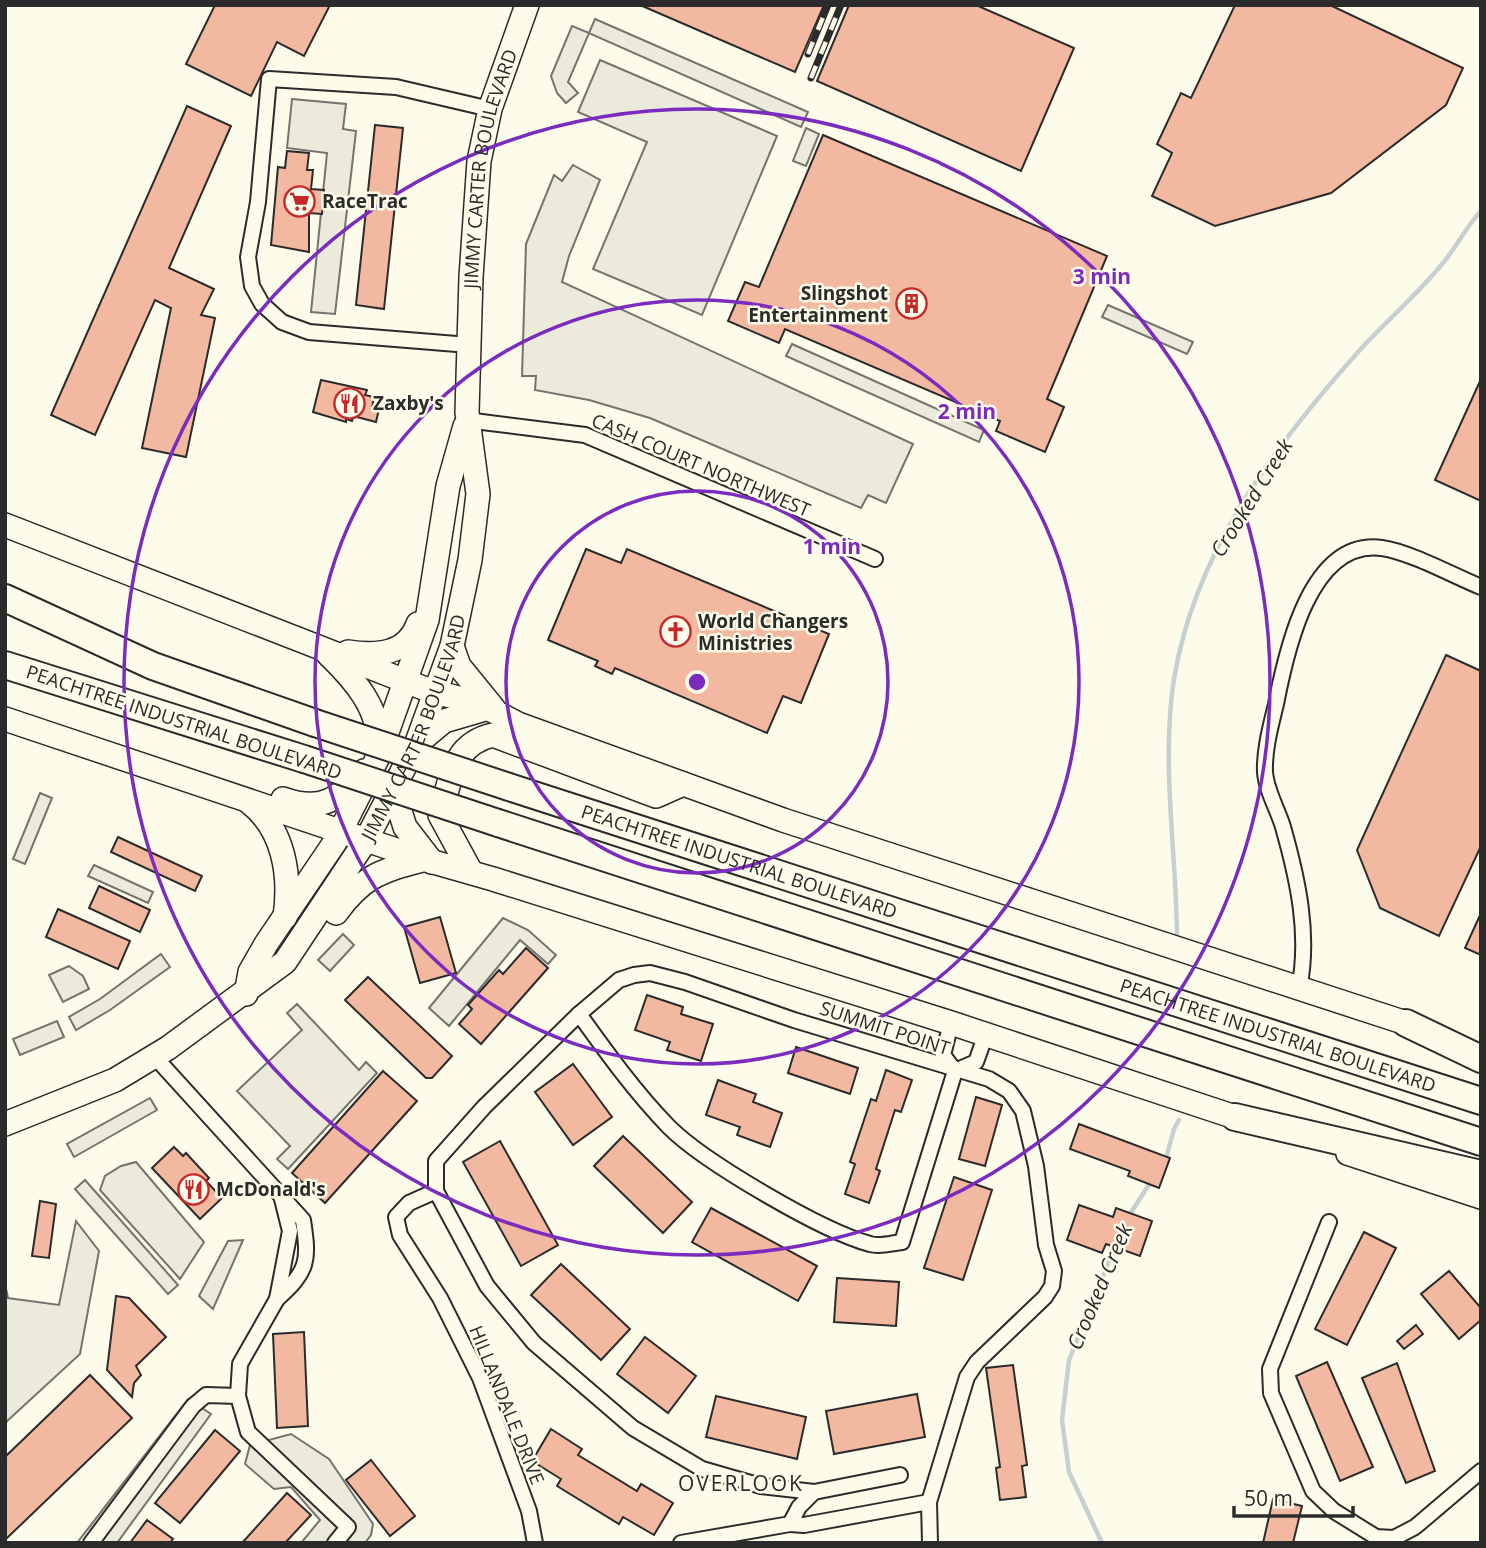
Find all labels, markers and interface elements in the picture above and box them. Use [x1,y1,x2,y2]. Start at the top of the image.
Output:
street label: JIMMY CARTER BOULEVARD [458,46,523,291]
supermarket icon: RaceTrac [282,184,316,218]
place label: RaceTrac [322,188,408,214]
text: 3 min [1073,262,1131,290]
place label: Slingshot Entertainment [748,280,888,328]
building icon: Slingshot Entertainment [894,287,928,321]
restaurant icon: Zaxby's [333,386,367,420]
place label: Zaxby's [373,390,444,416]
text: 2 min [938,397,996,425]
street label: CASH COURT NORTHWEST [588,407,815,523]
water label: Crooked Creek [1204,432,1299,562]
text: 1 min [803,532,861,560]
place label: World Changers Ministries [698,608,848,656]
street label: JIMMY CARTER BOULEVARD [354,612,471,847]
church icon: World Changers Ministries [658,615,692,649]
street label: PEACHTREE INDUSTRIAL BOULEVARD [23,659,345,785]
centre of rings [685,670,709,694]
street label: PEACHTREE INDUSTRIAL BOULEVARD [578,798,901,925]
street label: PEACHTREE INDUSTRIAL BOULEVARD [1117,972,1439,1099]
street label: SUMMIT POINT [817,995,954,1061]
restaurant icon: McDonald's [176,1172,210,1206]
place label: McDonald's [216,1176,326,1202]
water label: Crooked Creek [1060,1219,1139,1354]
street label: HILLANDALE DRIVE [463,1322,551,1488]
district label: OVERLOOK [678,1469,804,1497]
scale bar [1234,1474,1353,1518]
text: 50 m [1244,1484,1293,1512]

